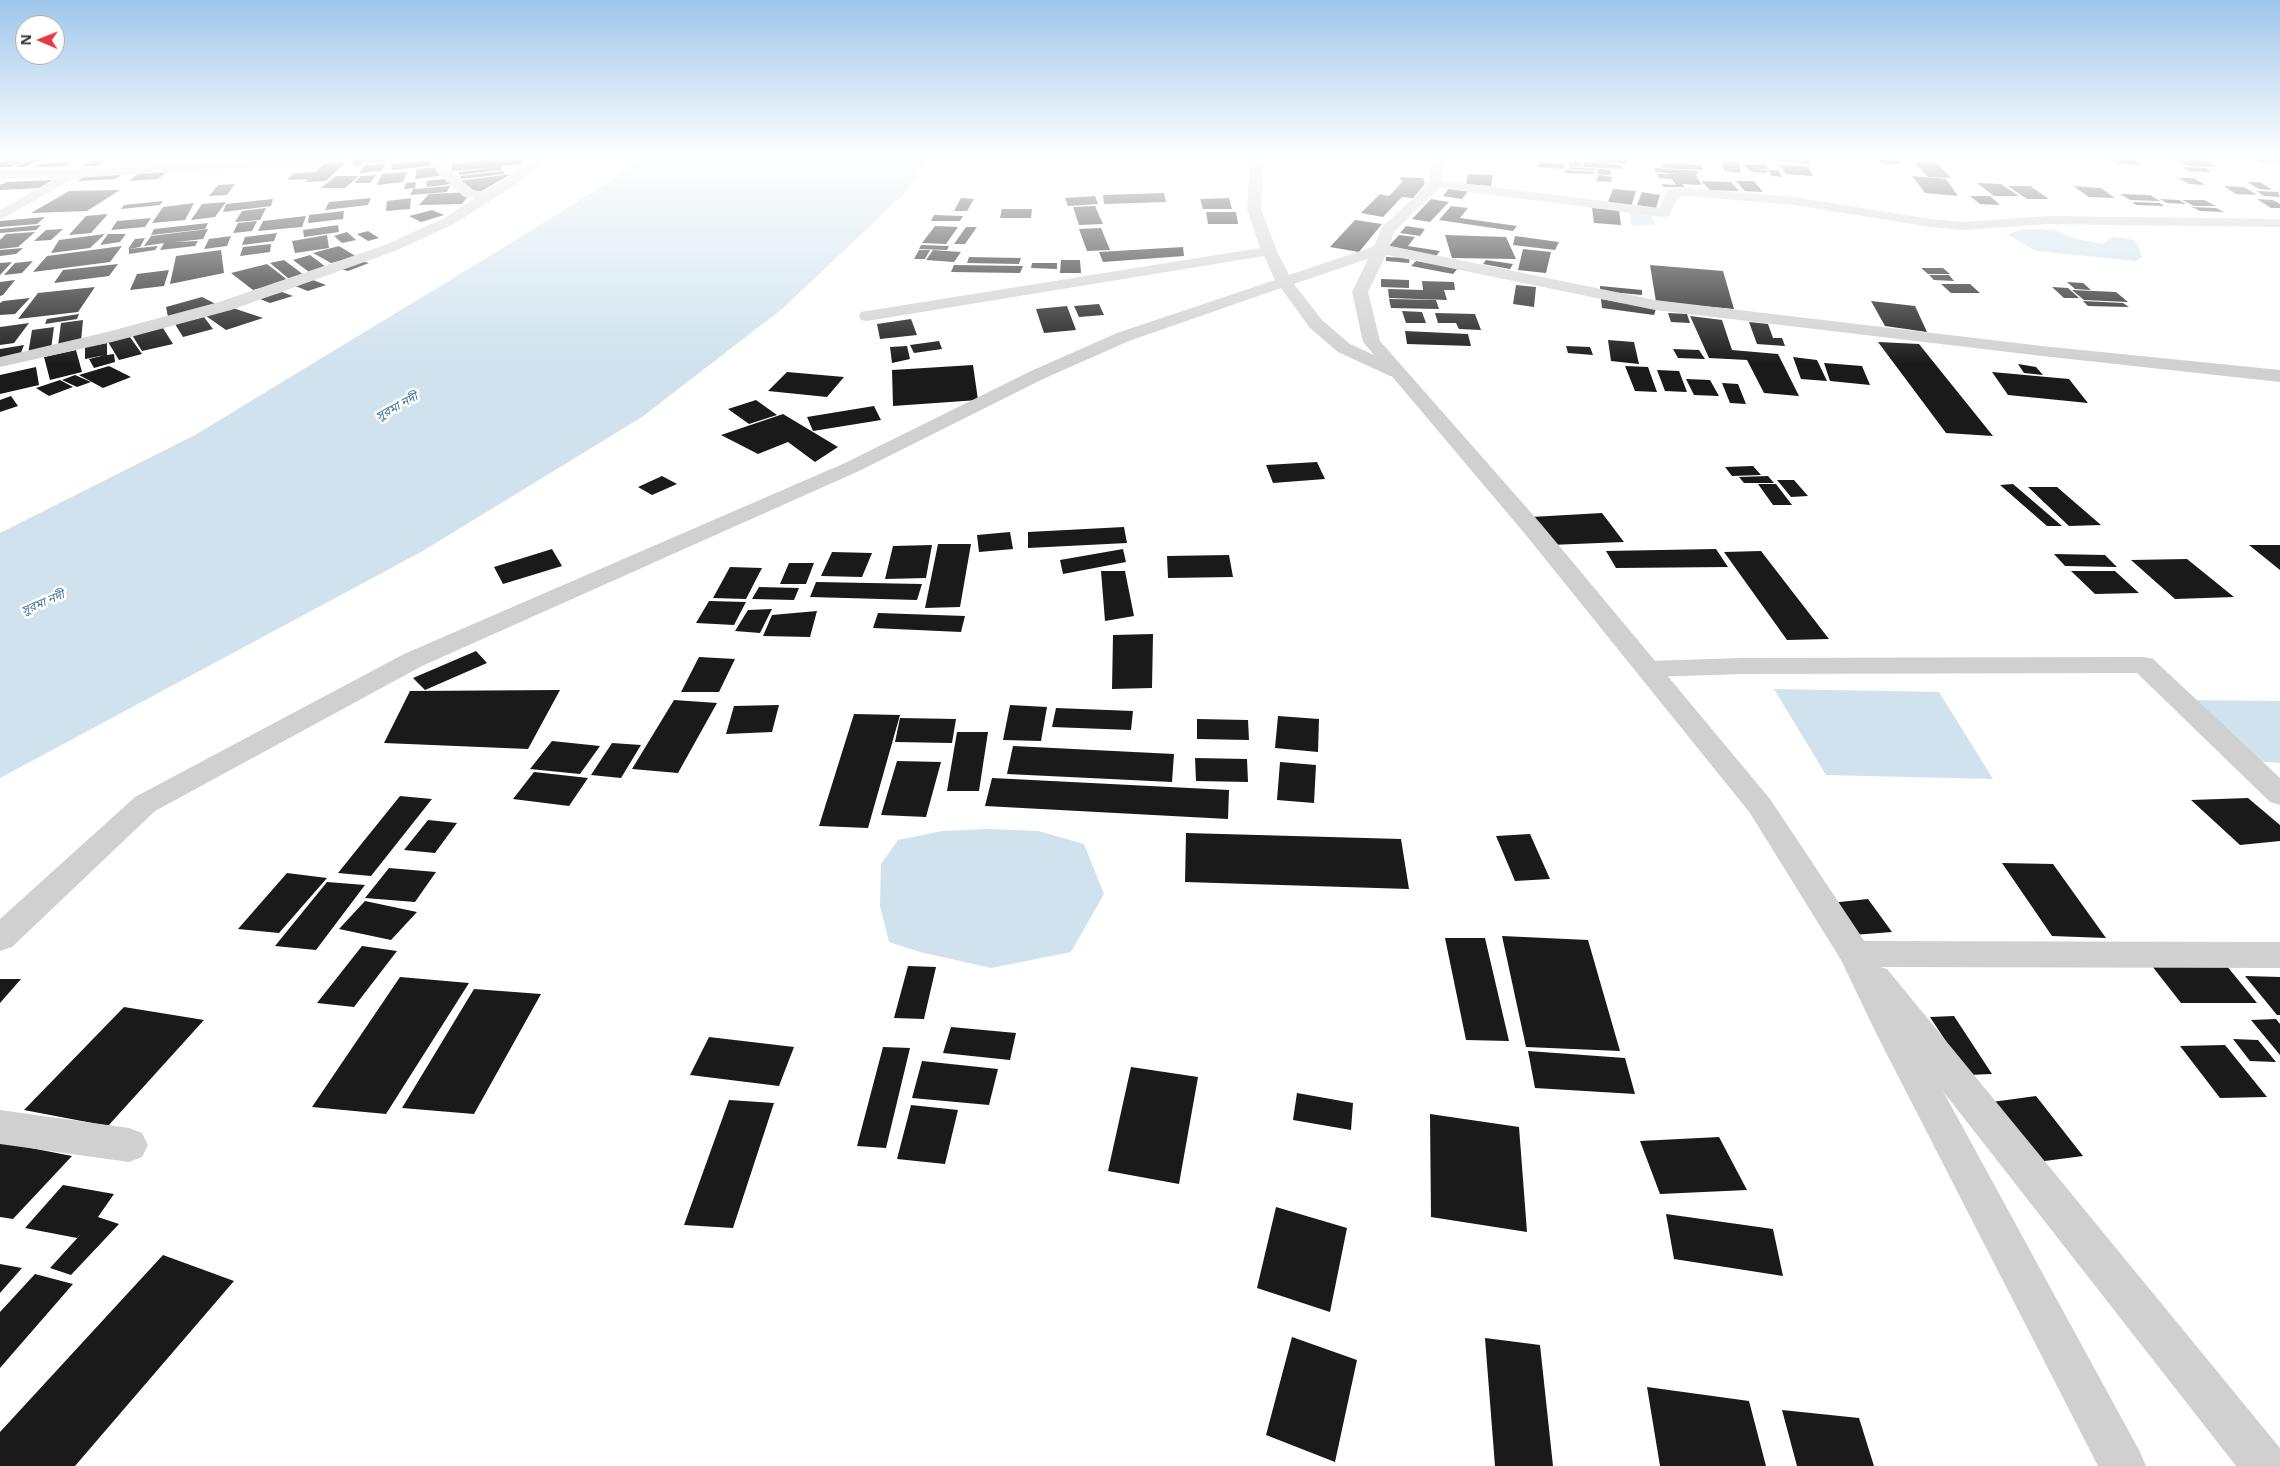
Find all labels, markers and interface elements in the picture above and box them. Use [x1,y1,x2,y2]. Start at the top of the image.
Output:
north arrow [15,15,65,65]
text: N [16,34,35,46]
water label: সুরমা নদী [374,390,420,424]
water label: সুরমা নদী [19,588,67,618]

